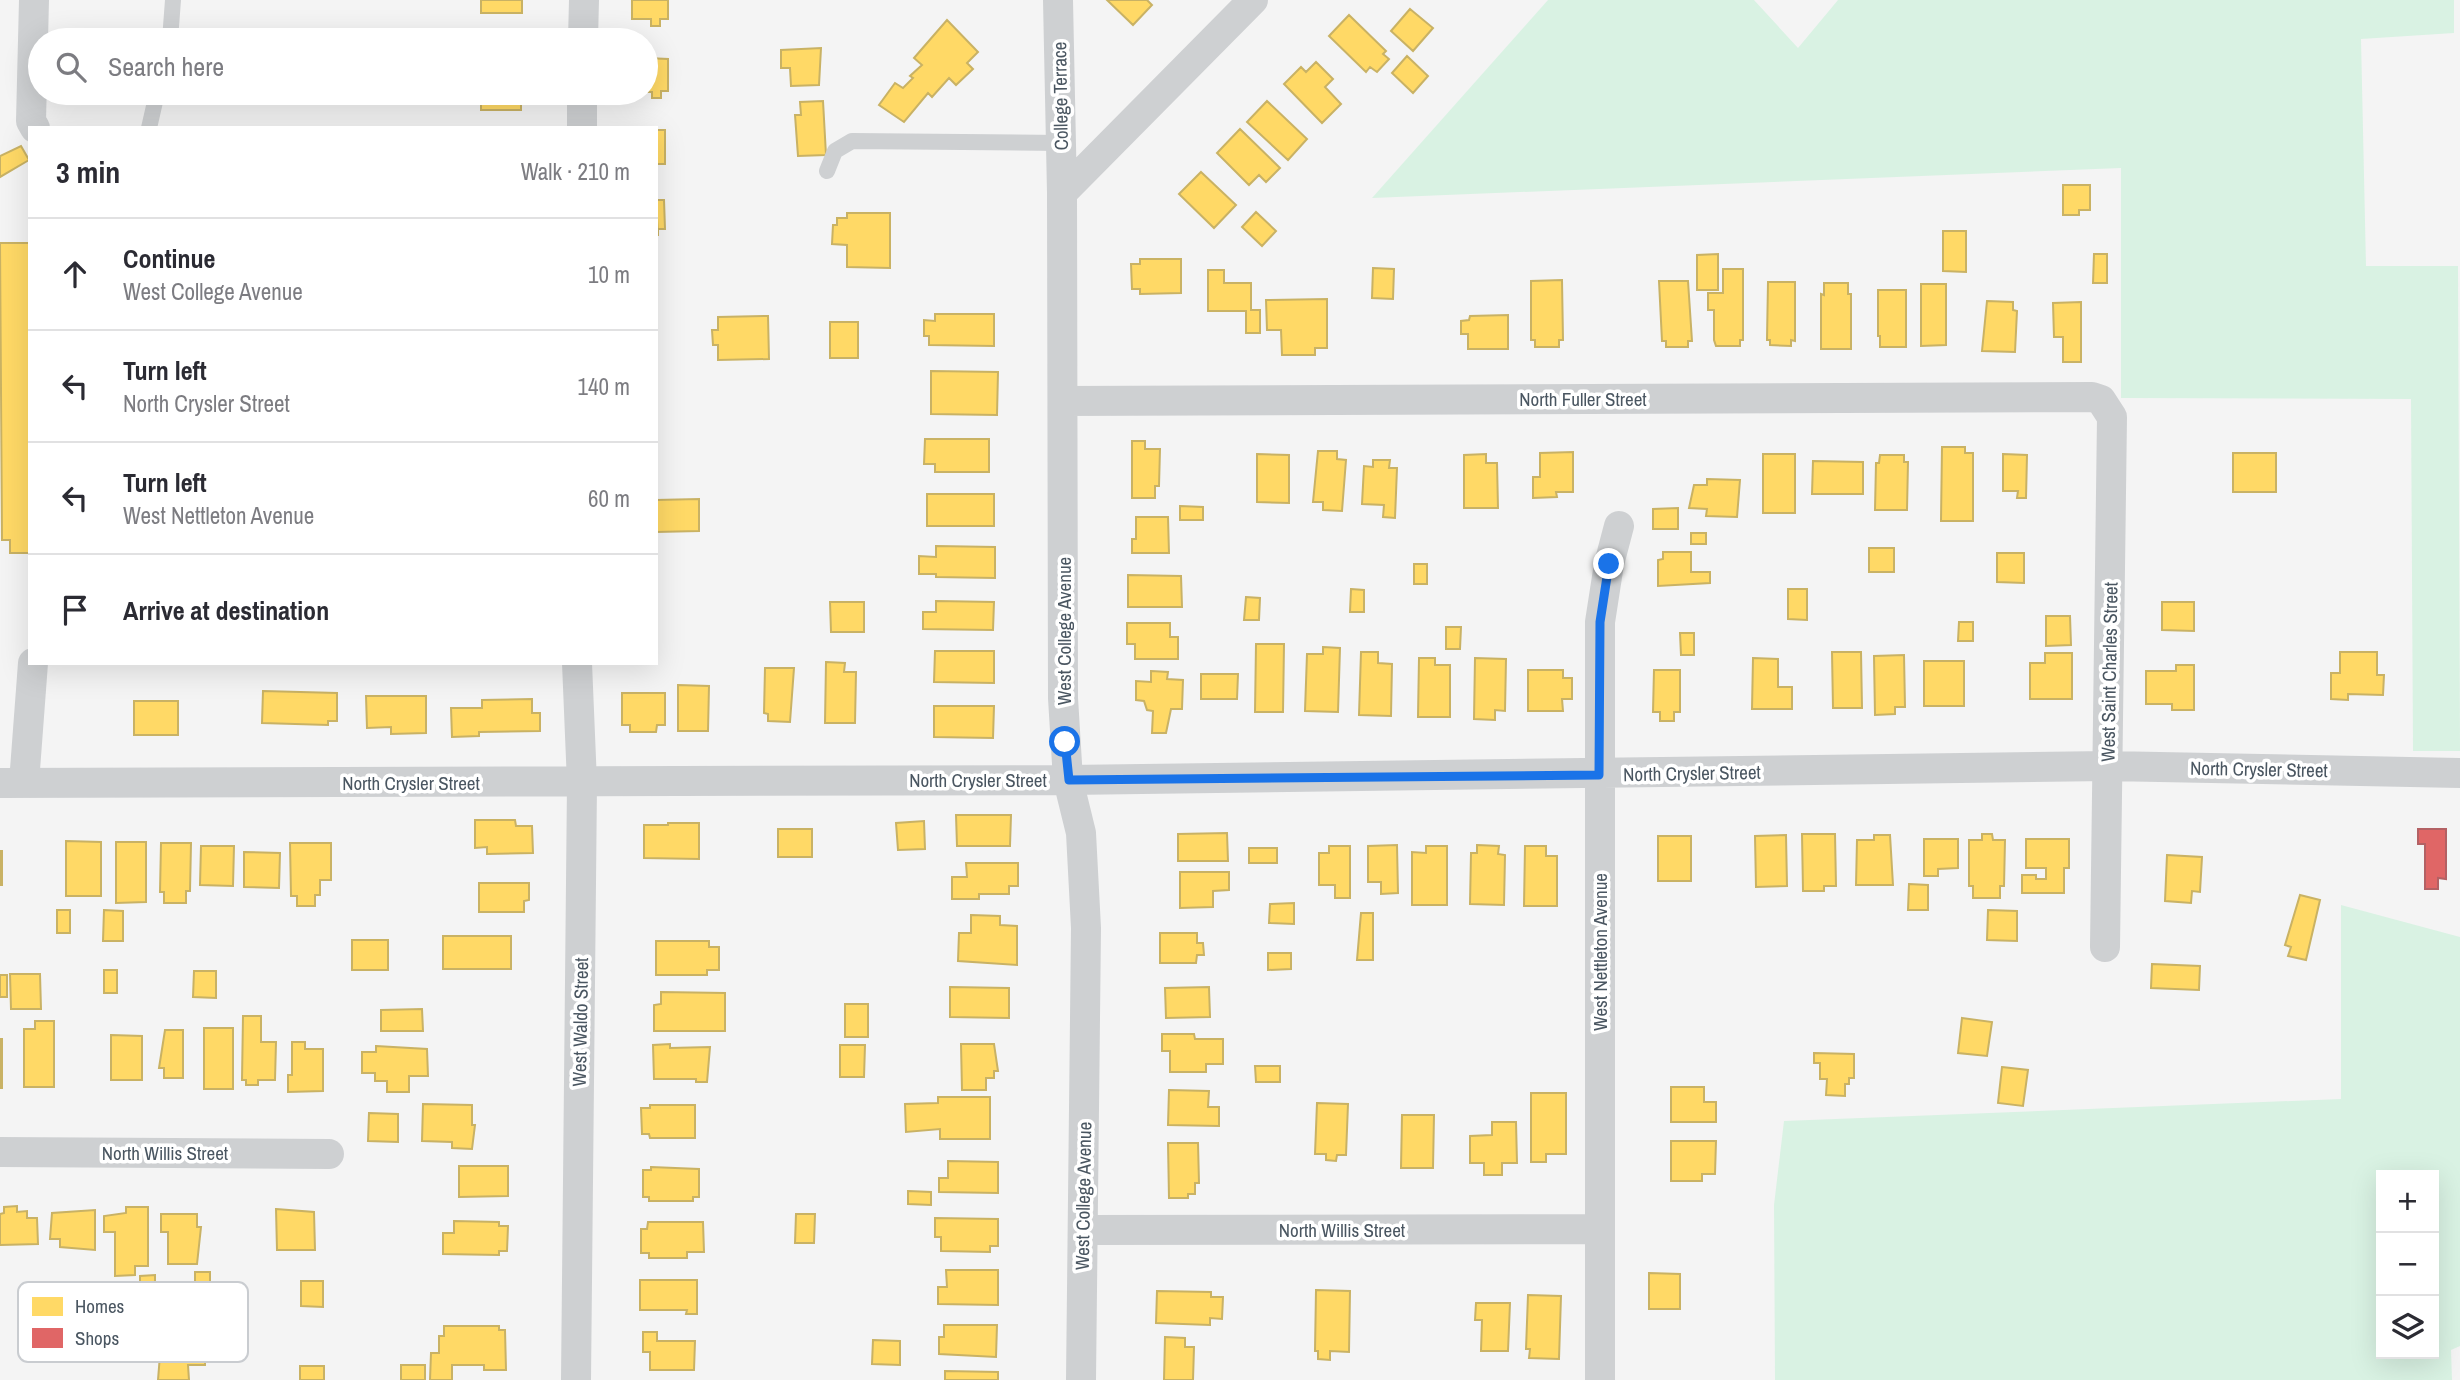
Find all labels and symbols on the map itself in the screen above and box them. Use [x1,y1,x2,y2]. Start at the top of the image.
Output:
street label: College Terrace [1046,41,1074,151]
street label: North Fuller Street [1519,386,1647,412]
route end [1593,548,1624,579]
street label: West College Avenue [1051,557,1077,705]
street label: West Saint Charles Street [2094,581,2124,762]
route start [1049,726,1080,757]
street label: North Crysler Street [2190,755,2329,783]
street label: North Crysler Street [1623,759,1762,787]
street label: North Crysler Street [909,767,1047,793]
street label: North Crysler Street [342,770,480,796]
street label: West Nettleton Avenue [1587,873,1613,1031]
street label: West Waldo Street [566,957,594,1087]
street label: West College Avenue [1069,1122,1097,1270]
street label: North Willis Street [102,1140,229,1166]
street label: North Willis Street [1279,1217,1406,1243]
legend [18,1282,248,1362]
text: Homes [75,1293,125,1319]
text: Shops [75,1325,119,1351]

